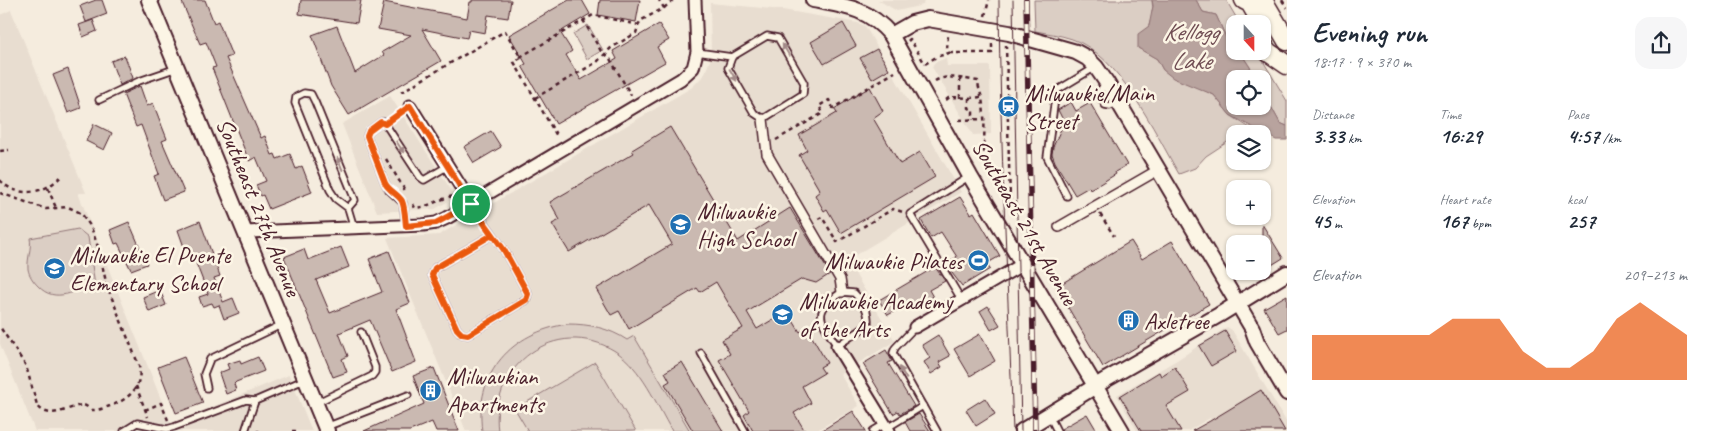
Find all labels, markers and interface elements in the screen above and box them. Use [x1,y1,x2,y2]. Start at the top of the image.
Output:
north arrow [1226,15,1271,60]
map controls [1226,15,1271,280]
text: Evening run [1312,15,1427,50]
water label: Kellogg Lake [1164,16,1222,77]
button: share [1635,17,1687,69]
one-way arrow [781,43,790,56]
text: 18:17 · 9 × 370 m [1312,52,1411,72]
one-way arrow [728,69,737,82]
button: locate [1226,70,1271,115]
place label: Milwaukie/Main Street [1025,78,1155,136]
station icon: Milwaukie/Main Street [997,95,1021,119]
text: Distance [1312,106,1354,123]
text: Time [1440,106,1461,123]
text: Pace [1567,106,1589,123]
street label: Southeast 27th Avenue [210,114,309,302]
text: 3.33 [1312,123,1345,149]
text: 16:29 [1440,123,1482,149]
text: 4:57 [1567,123,1599,149]
button: layers [1226,125,1271,170]
text: km [1345,130,1362,147]
text: /km [1599,130,1621,147]
street label: Southeast 21st Avenue [965,134,1086,312]
one-way arrow [395,140,405,154]
one-way arrow [336,157,344,171]
button: + [1226,180,1271,225]
pin [450,183,492,225]
icon: arrive [457,190,485,218]
text: Elevation [1312,191,1355,208]
text: Heart rate [1440,191,1491,208]
text: kcal [1567,191,1586,208]
place label: Milwaukie High School [697,196,797,254]
text: 45 [1312,208,1331,234]
text: 167 [1440,208,1468,234]
text: 257 [1567,208,1595,234]
school or university icon: Milwaukie High School [669,213,693,237]
text: m [1331,215,1342,232]
text: bpm [1468,215,1491,232]
button: − [1226,235,1271,280]
place label: Milwaukie El Puente Elementary School [70,240,232,298]
place label: Milwaukie Pilates [825,246,965,276]
sports icon: Milwaukie Pilates [967,249,991,273]
school or university icon: Milwaukie El Puente Elementary School [42,257,66,281]
text: Elevation [1312,265,1361,285]
text: 209–213 m [1624,265,1687,285]
place label: Milwaukie Academy of the Arts [799,286,954,344]
school or university icon: Milwaukie Academy of the Arts [771,303,795,327]
place label: Axletree [1144,306,1211,336]
building icon: Axletree [1116,309,1140,333]
place label: Milwaukian Apartments [447,361,546,419]
one-way arrow [898,366,907,379]
building icon: Milwaukian Apartments [419,378,443,402]

